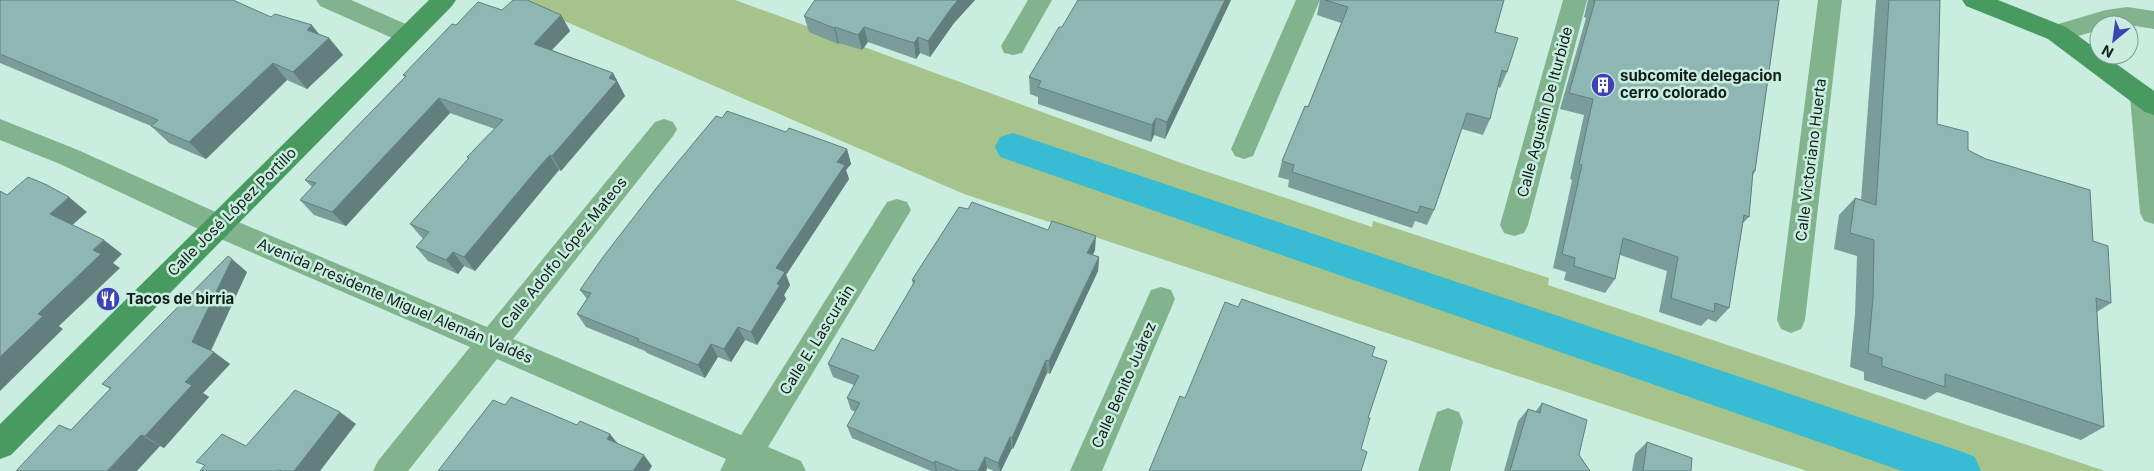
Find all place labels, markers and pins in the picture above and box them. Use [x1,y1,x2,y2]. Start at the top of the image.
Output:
place label: subcomite delegacion cerro colorado [1620,66,1782,102]
building icon: subcomite delegacion cerro colorado [1590,72,1616,98]
restaurant icon: Tacos de birria [95,286,121,312]
place label: Tacos de birria [126,289,234,308]

